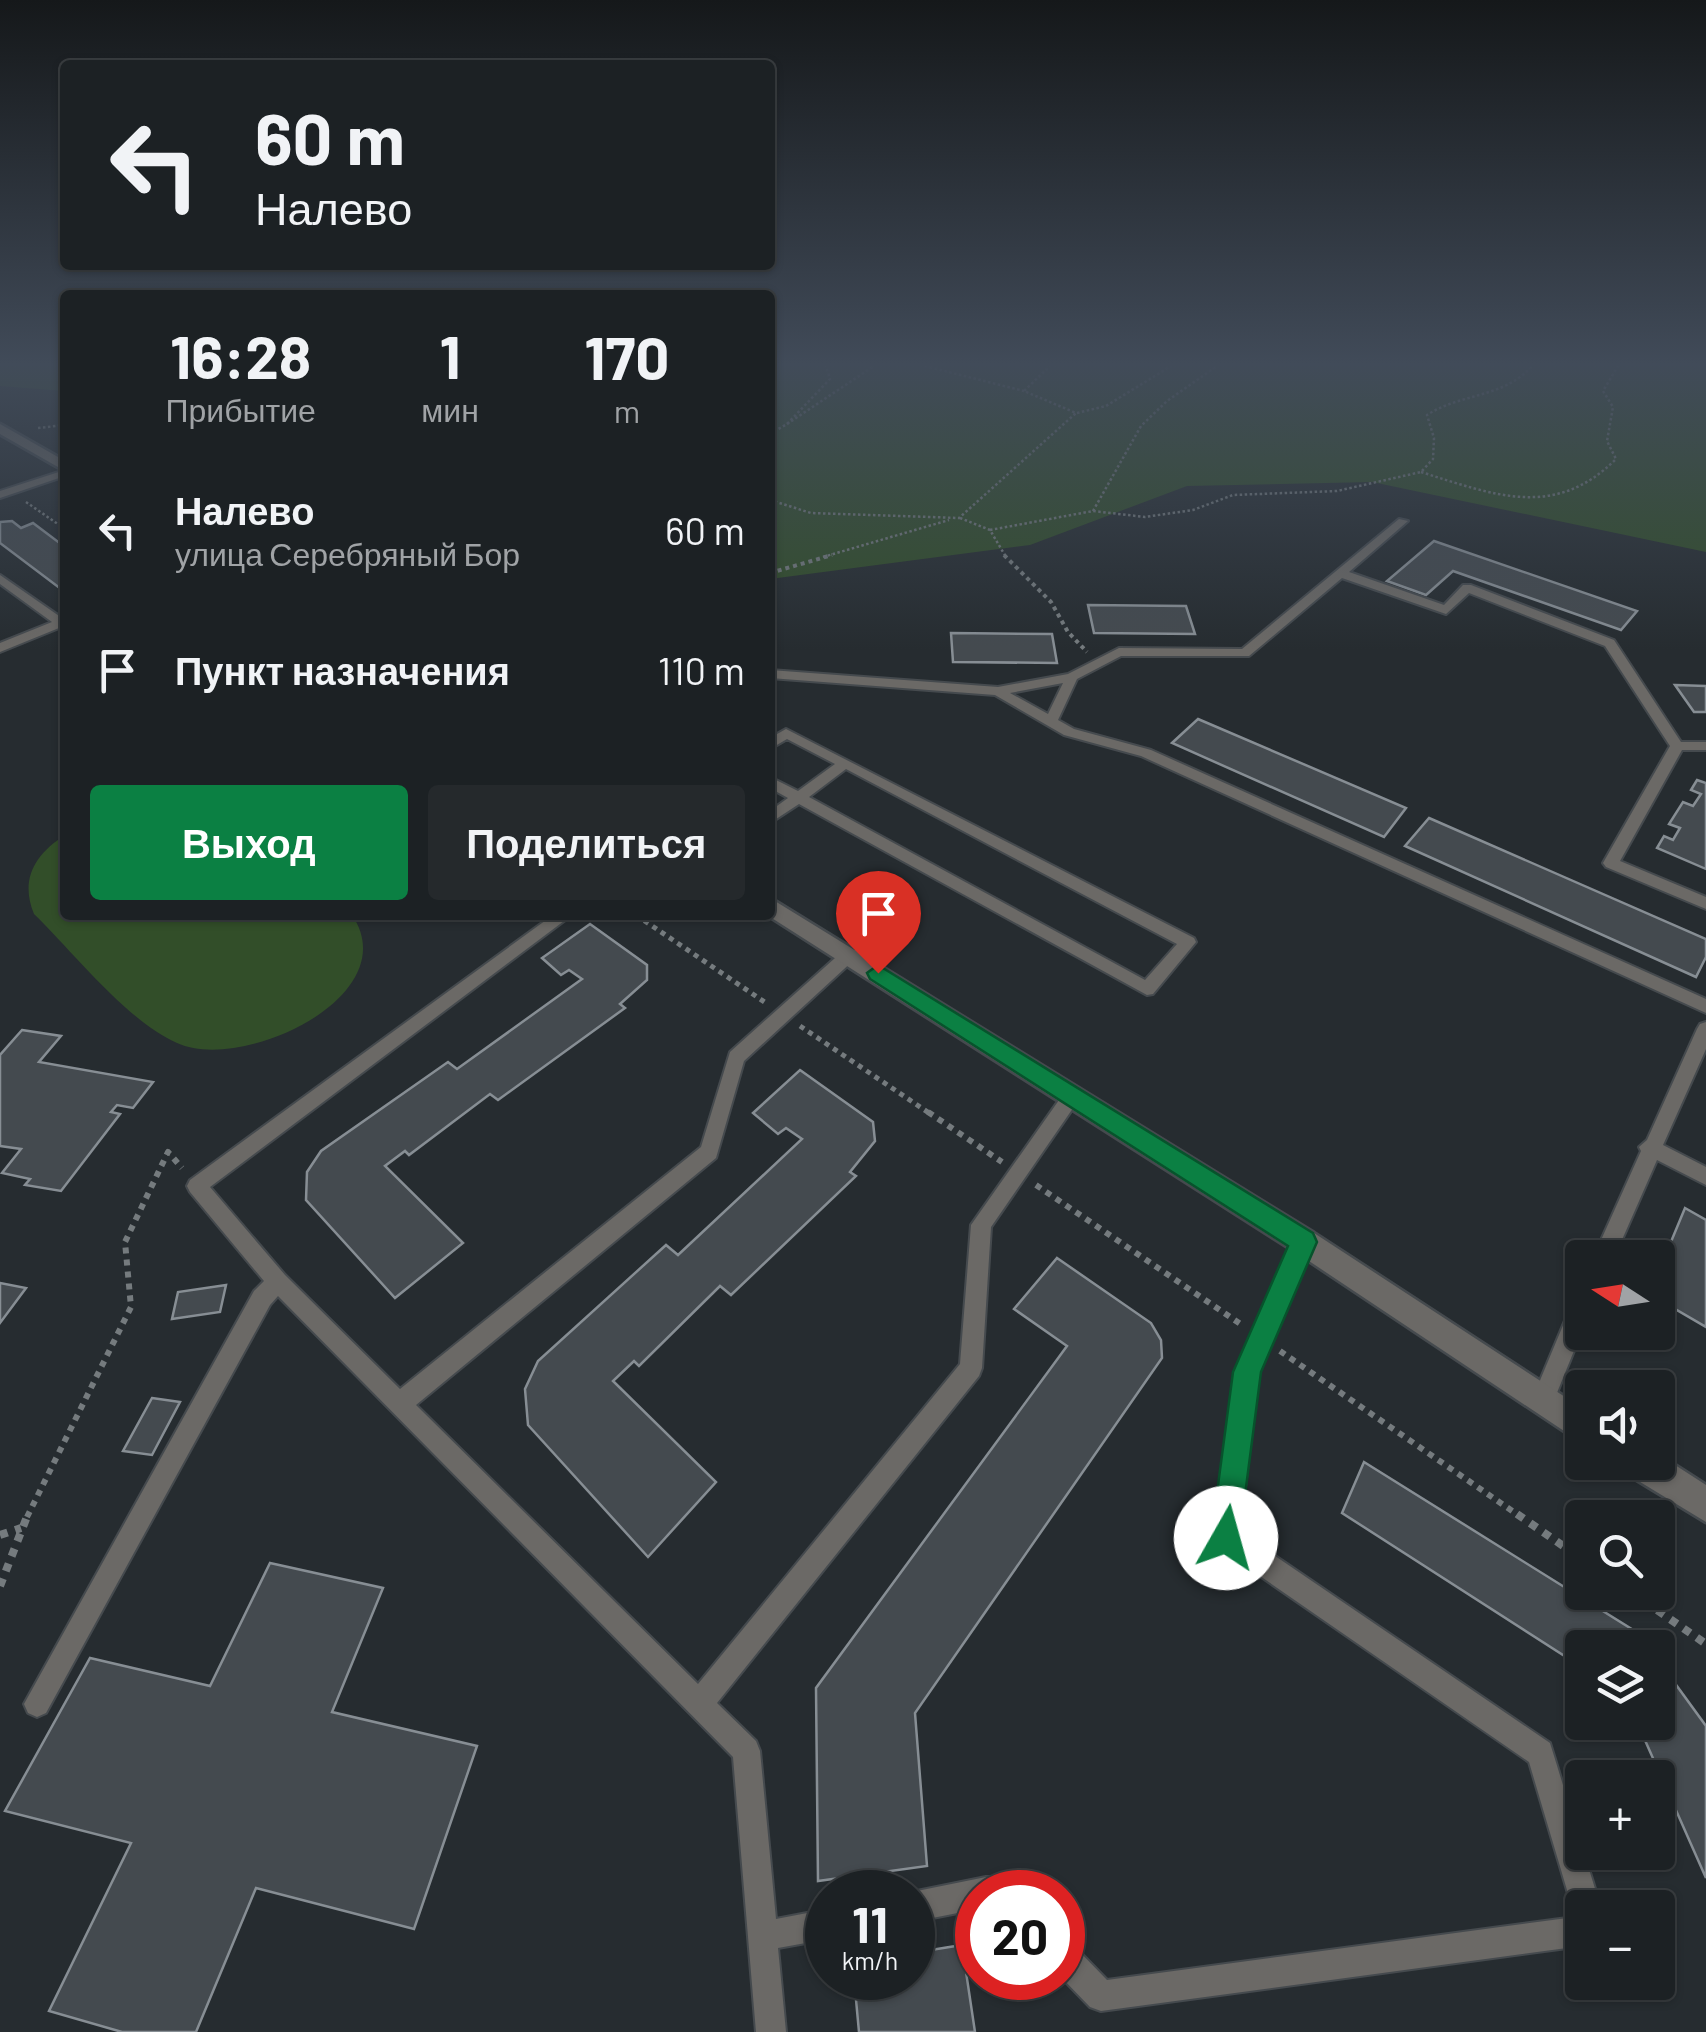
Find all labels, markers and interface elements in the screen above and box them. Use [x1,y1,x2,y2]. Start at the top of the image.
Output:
text: 60 m [255,95,405,179]
icon: left [90,100,220,230]
text: Налево [255,180,412,234]
text: 16:28 [170,319,311,391]
text: 1 [439,319,461,391]
text: 170 [584,320,669,392]
text: Прибытие [165,390,316,428]
text: мин [421,390,479,428]
text: m [614,391,640,429]
text: Налево [175,487,314,533]
icon: left [90,503,145,558]
text: 60 m [665,507,745,553]
text: улица Серебряный Бор [175,534,520,572]
icon: arrive [90,643,145,698]
text: Пункт назначения [175,647,510,693]
text: 110 m [658,647,745,693]
button: Выход [90,785,408,900]
button: Поделиться [428,785,745,900]
pin [836,871,921,974]
icon: arrive [851,886,906,941]
north arrow [1565,1240,1675,1350]
map controls [1565,1240,1675,2000]
button: sound [1565,1370,1675,1480]
position arrow [1174,1486,1278,1590]
button: search [1565,1500,1675,1610]
button: layers [1565,1630,1675,1740]
button: + [1565,1760,1675,1870]
speed limit sign: 20 [955,1870,1085,2000]
button: − [1565,1890,1675,2000]
text: 11 [852,1893,888,1953]
text: km/h [842,1945,898,1975]

